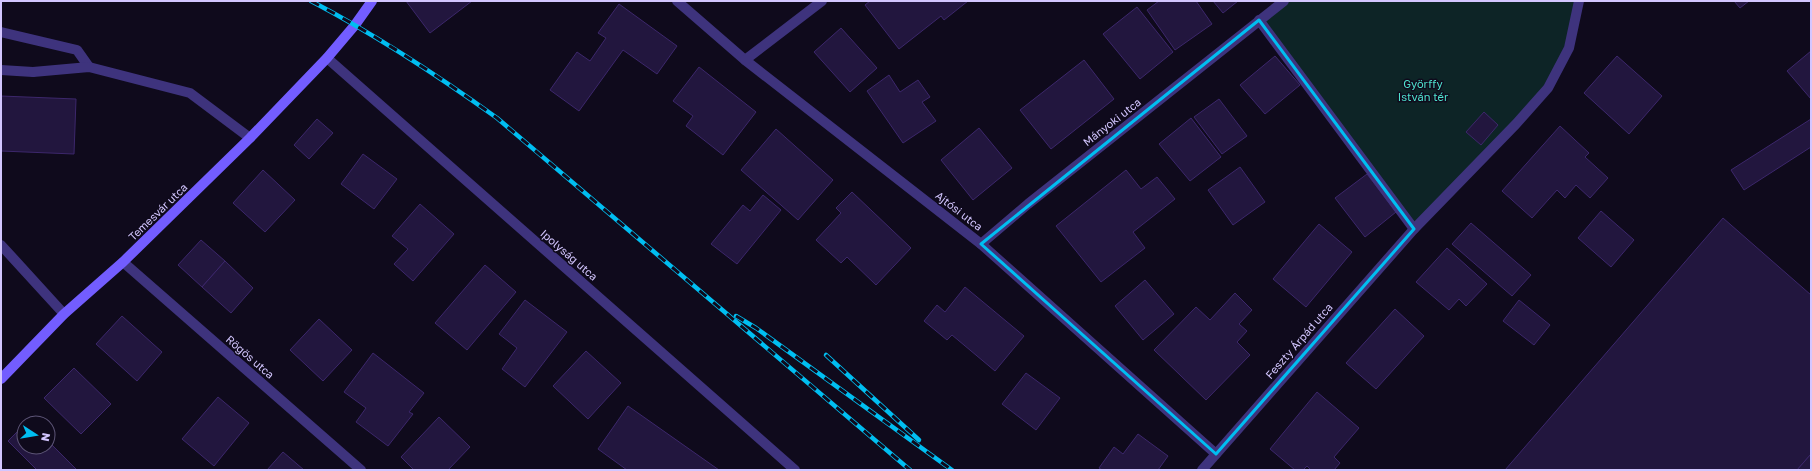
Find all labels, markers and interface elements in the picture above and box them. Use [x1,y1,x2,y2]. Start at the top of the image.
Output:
park label: Györffy István tér [1398,77,1449,103]
street label: Mányoki utca [1080,95,1143,148]
street label: Temesvár utca [126,180,190,243]
street label: Ajtósi utca [933,188,985,233]
street label: Ipolyság utca [538,226,600,283]
street label: Feszty Árpád utca [1262,300,1335,381]
street label: Rögös utca [224,332,277,381]
north arrow [16,415,56,455]
text: N [39,432,53,443]

